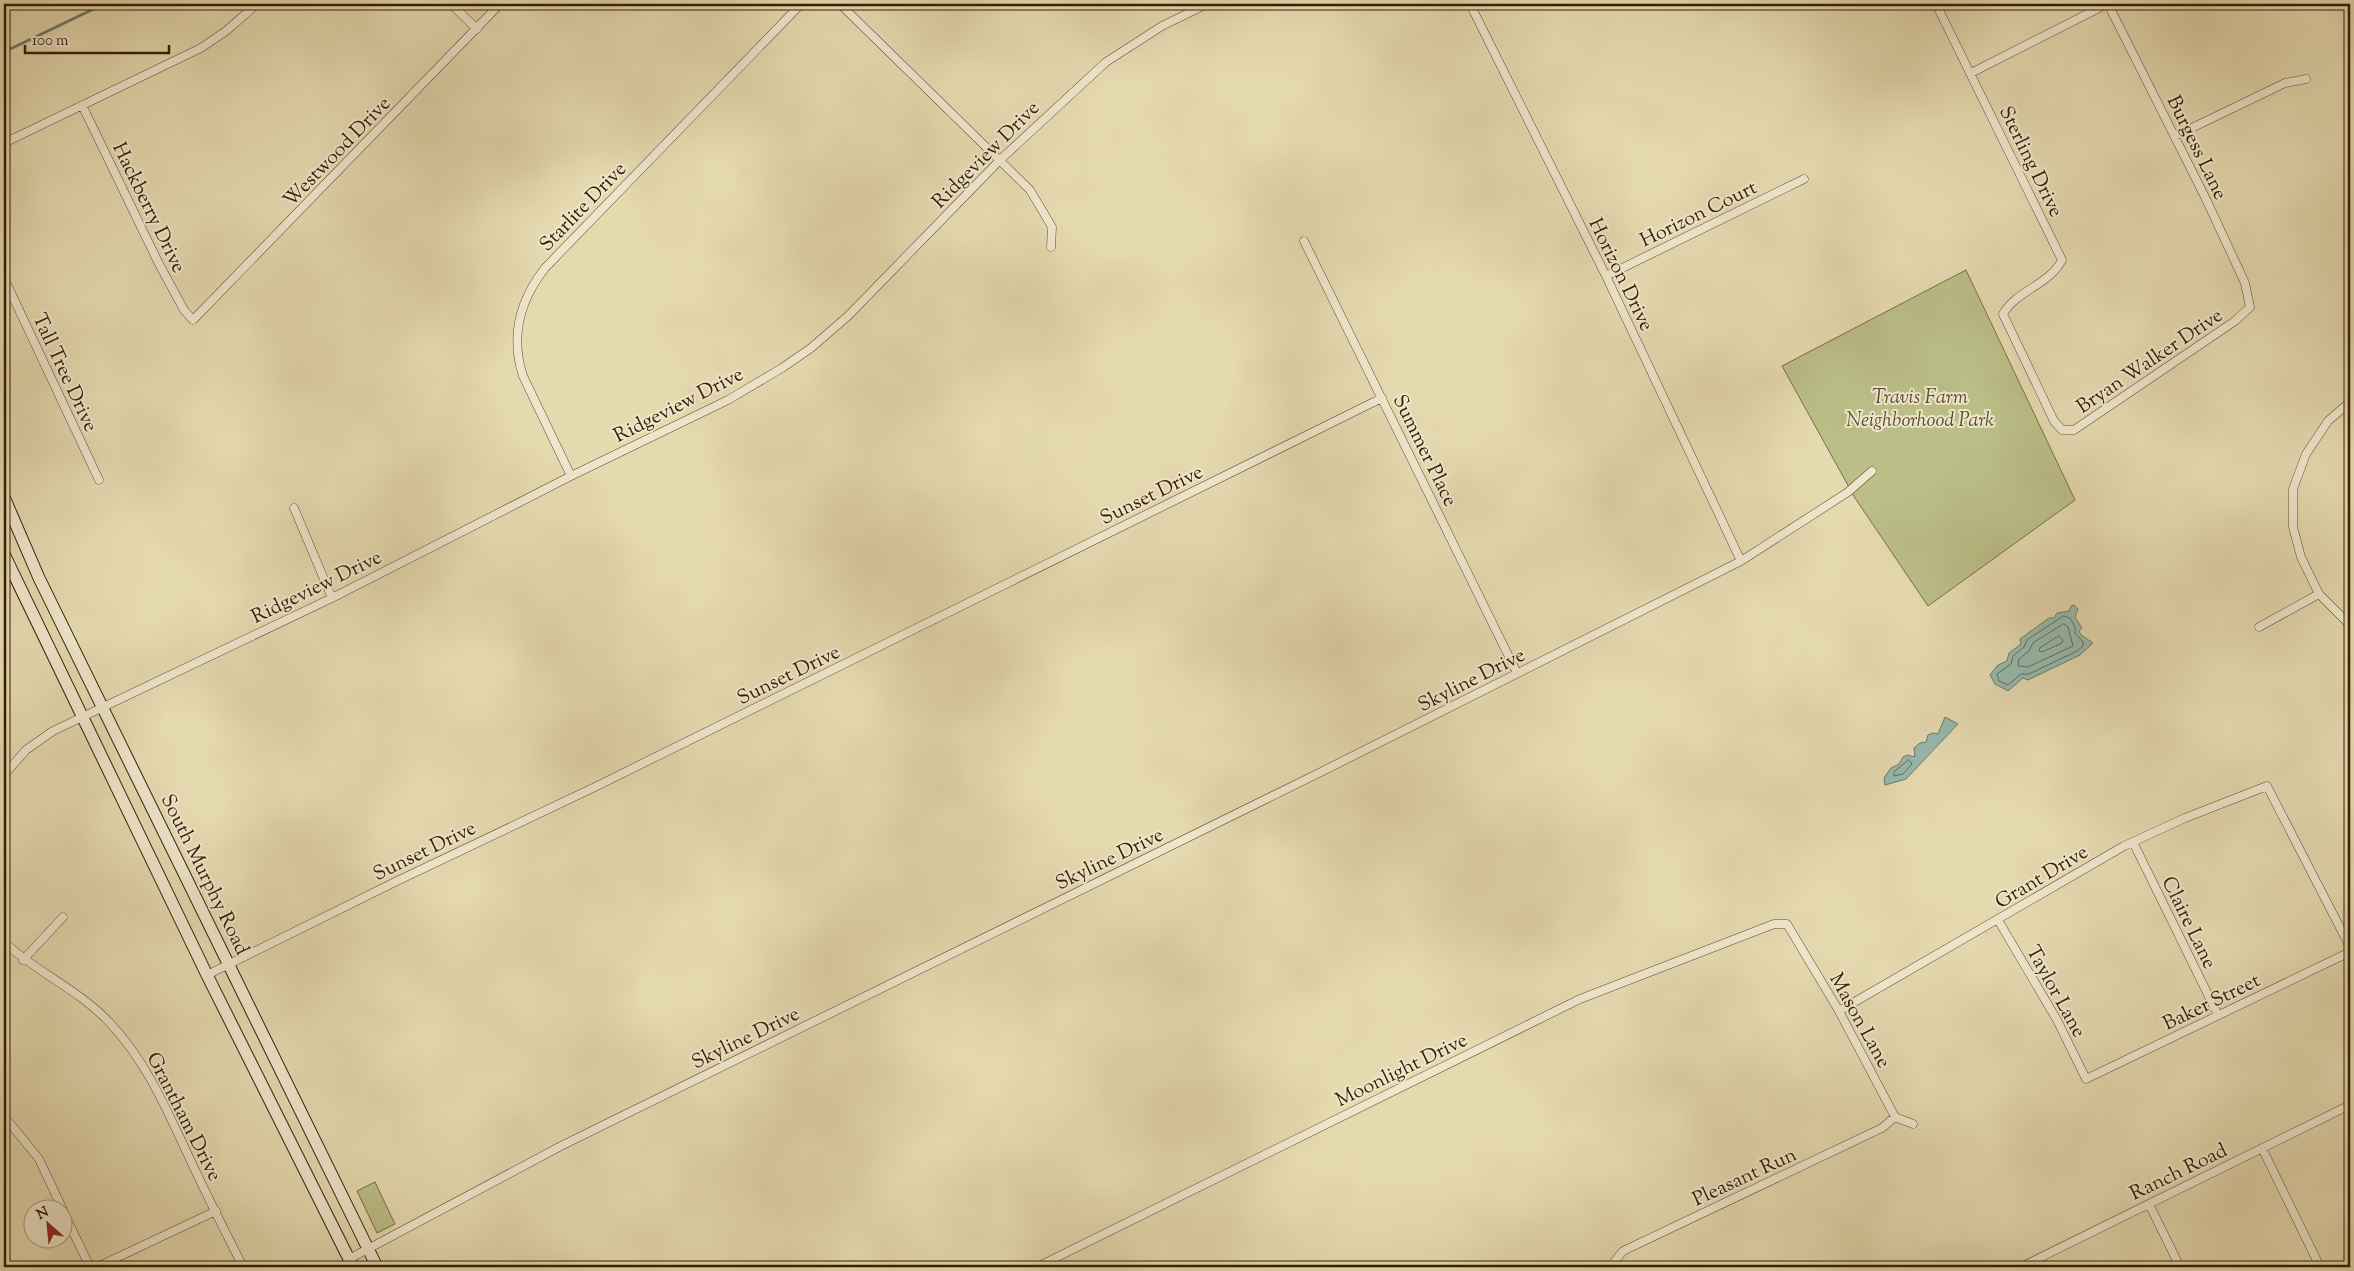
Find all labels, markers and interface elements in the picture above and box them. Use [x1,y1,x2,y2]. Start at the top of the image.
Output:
scale bar [25,22,169,54]
text: 100 m [32,31,69,52]
street label: Westwood Drive [277,91,398,215]
street label: Burgess Lane [2158,91,2234,205]
street label: Ridgeview Drive [926,95,1047,216]
street label: Sterling Drive [1990,102,2069,223]
street label: Hackberry Drive [104,138,192,278]
street label: Starlite Drive [533,156,634,259]
street label: Horizon Court [1636,174,1763,256]
street label: Horizon Drive [1580,214,1660,337]
street label: Bryan Walker Drive [2071,302,2229,422]
street label: Tall Tree Drive [24,309,104,437]
street label: Ridgeview Drive [609,361,749,451]
park label: Travis Farm Neighborhood Park [1846,384,1994,436]
street label: Summer Place [1384,390,1463,512]
street label: Sunset Drive [1096,459,1209,534]
street label: Ridgeview Drive [247,544,387,632]
street label: Sunset Drive [733,639,846,714]
street label: Skyline Drive [1413,642,1531,721]
street label: South Murphy Road [152,790,255,961]
street label: Sunset Drive [369,815,482,890]
street label: Skyline Drive [1051,822,1169,899]
street label: Grant Drive [1990,839,2094,917]
street label: Claire Lane [2153,872,2223,974]
street label: Taylor Lane [2018,941,2092,1044]
street label: Baker Street [2159,967,2266,1039]
street label: Mason Lane [1821,968,1897,1074]
street label: Skyline Drive [687,1001,805,1078]
street label: Moonlight Drive [1331,1027,1473,1116]
street label: Grantham Drive [138,1048,228,1187]
street label: Ranch Road [2126,1137,2233,1209]
street label: Pleasant Run [1688,1141,1802,1215]
north arrow [22,1198,72,1248]
text: N [33,1203,53,1226]

